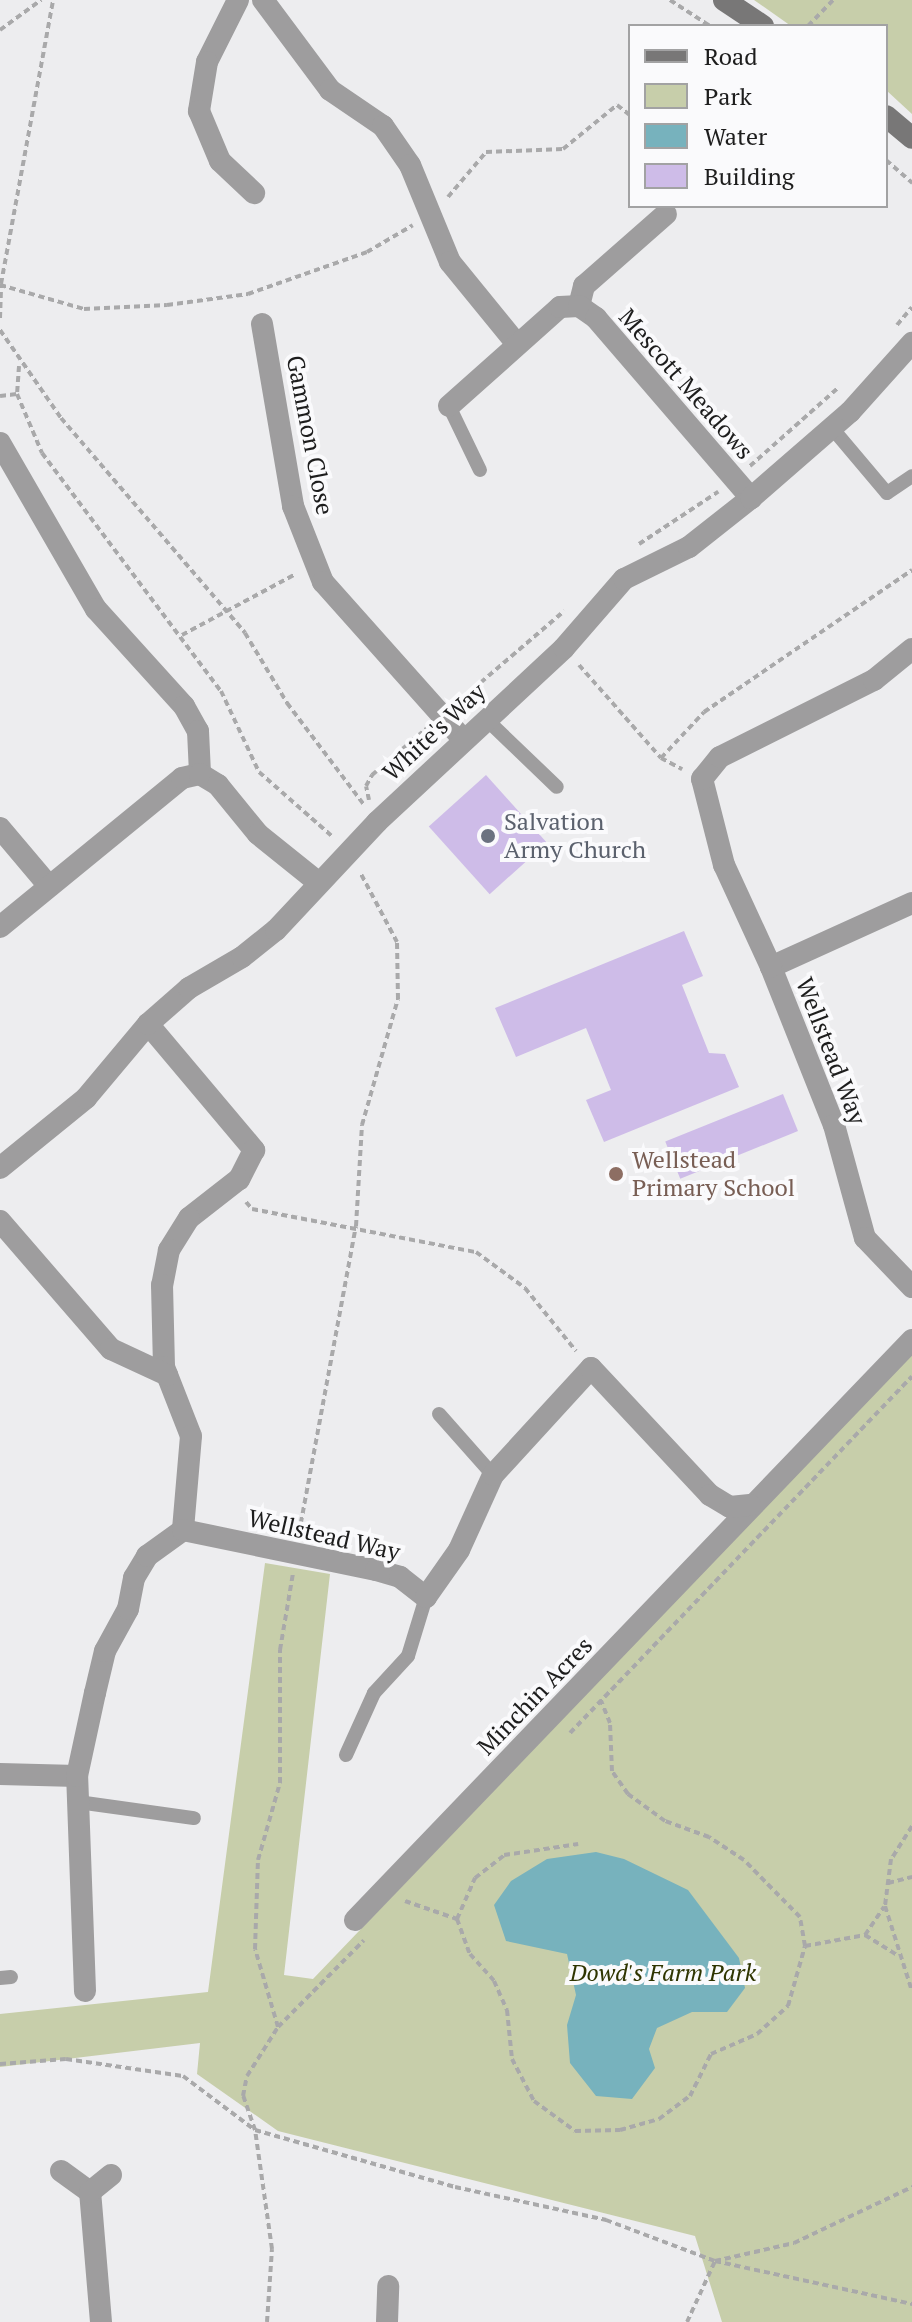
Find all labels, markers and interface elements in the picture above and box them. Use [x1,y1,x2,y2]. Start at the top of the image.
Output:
legend [628,24,888,208]
text: Road [704,40,758,72]
text: Park [704,80,752,112]
text: Water [704,120,767,152]
text: Building [704,160,794,192]
street label: Mescott Meadows [613,303,759,465]
street label: Gammon Close [280,353,340,517]
street label: White's Way [377,677,491,787]
place label: Salvation Army Church [504,808,646,864]
marker: Salvation Army Church [479,827,497,845]
street label: Wellstead Way [790,973,872,1129]
place label: Wellstead Primary School [632,1146,795,1202]
marker: Wellstead Primary School [607,1165,625,1183]
street label: Wellstead Way [245,1504,403,1566]
street label: Minchin Acres [471,1631,599,1761]
park label: Dowd's Farm Park [570,1959,756,1987]

